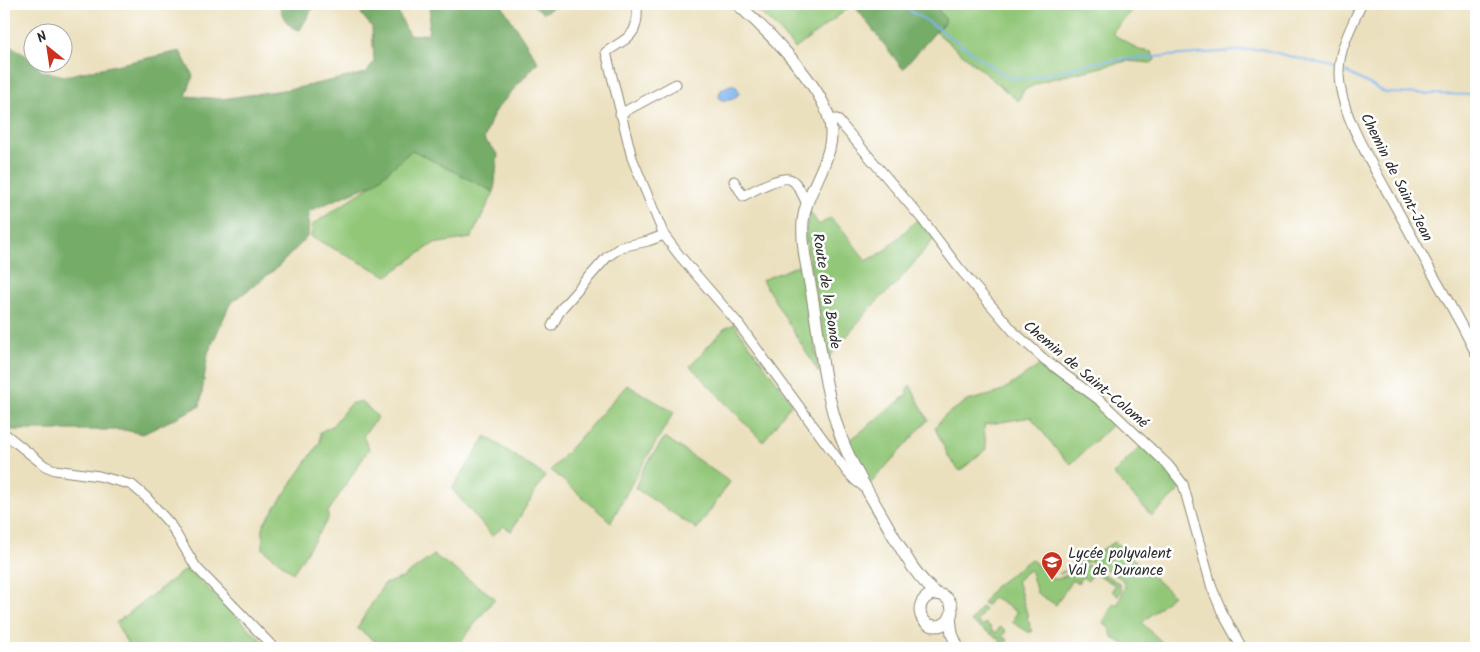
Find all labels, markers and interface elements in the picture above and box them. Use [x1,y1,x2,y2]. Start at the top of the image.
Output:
north arrow [22,22,72,72]
text: N [33,26,51,49]
street label: Chemin de Saint-Jean [1353,109,1439,246]
street label: Route de la Bonde [805,232,847,351]
street label: Chemin de Saint-Colomé [1017,315,1155,436]
place label: Lycée polyvalent Val de Durance [1068,542,1172,583]
school or university icon: Lycée polyvalent Val de Durance [1040,550,1064,581]

